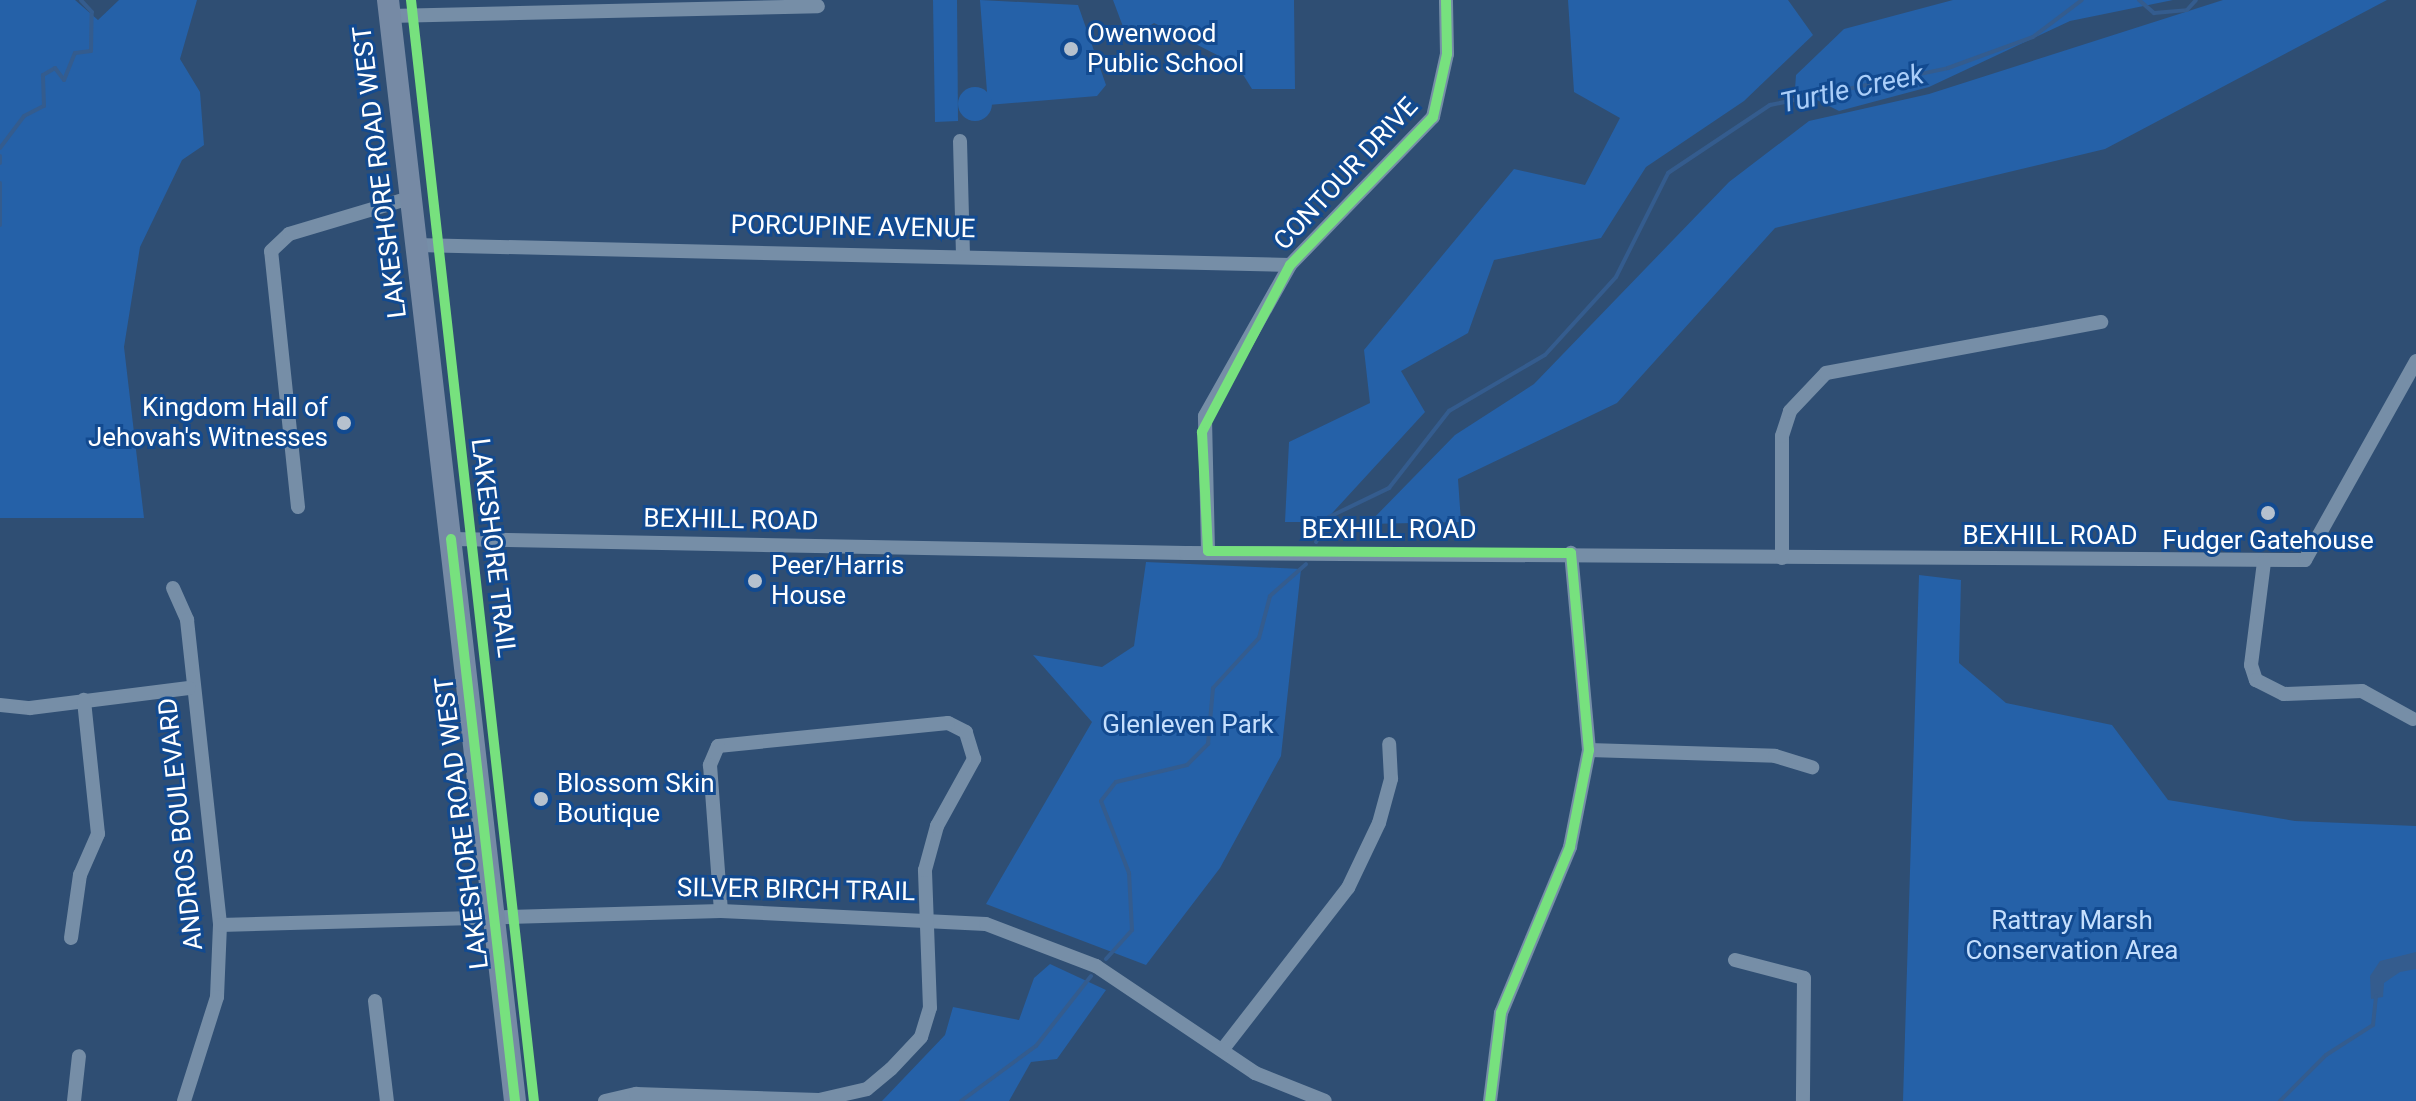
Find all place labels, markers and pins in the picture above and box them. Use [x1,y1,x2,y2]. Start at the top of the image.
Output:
place label: Owenwood Public School [1087,18,1244,80]
marker: Owenwood Public School [1062,40,1080,58]
place label: Kingdom Hall of Jehovah's Witnesses [88,392,328,454]
marker: Kingdom Hall of Jehovah's Witnesses [335,414,353,432]
marker: Fudger Gatehouse [2259,504,2277,522]
place label: Fudger Gatehouse [2162,525,2374,557]
place label: Peer/Harris House [771,550,904,612]
marker: Peer/Harris House [746,572,764,590]
place label: Blossom Skin Boutique [557,768,715,830]
marker: Blossom Skin Boutique [532,790,550,808]

